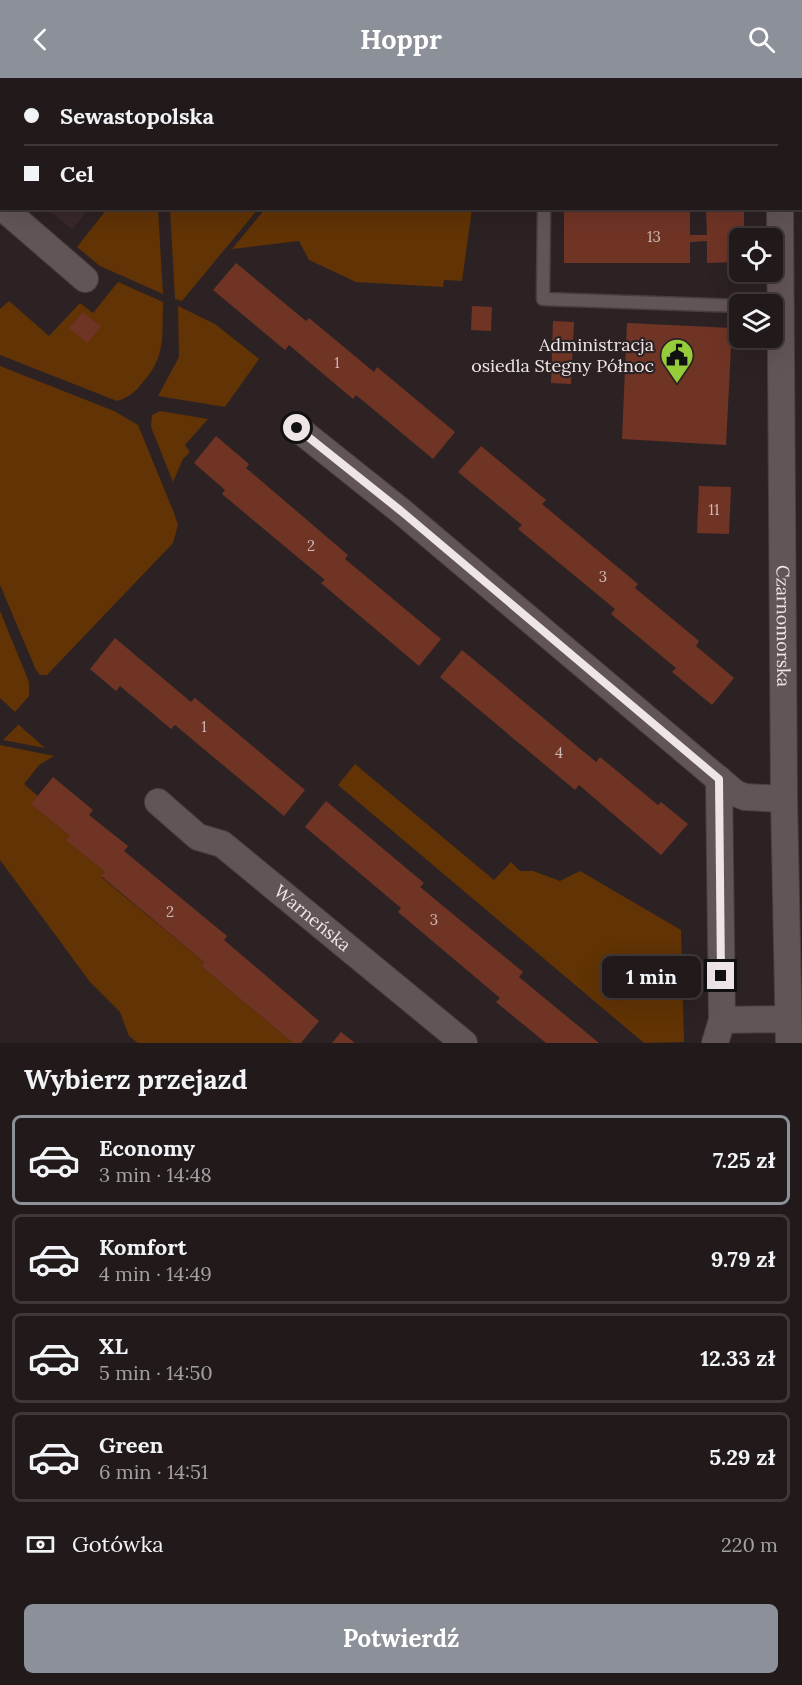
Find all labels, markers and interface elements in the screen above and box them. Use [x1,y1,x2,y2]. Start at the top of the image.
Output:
text: Hoppr [360,22,442,56]
icon: back [24,23,57,56]
icon: search [745,23,778,56]
text: Sewastopolska [60,102,214,130]
text: Cel [60,160,94,188]
house number: 13 [647,227,661,246]
map controls [729,228,783,348]
button: locate [729,228,783,282]
button: layers [729,294,783,348]
place label: Administracja osiedla Stegny Północ [471,333,654,377]
public building icon: Administracja osiedla Stegny Północ [659,337,695,384]
house number: 1 [334,353,340,372]
route start [283,414,310,441]
house number: 11 [709,500,719,519]
house number: 2 [307,536,315,555]
street label: Czarnomorska [771,565,795,687]
house number: 3 [599,567,607,586]
house number: 1 [201,717,207,736]
house number: 4 [555,743,563,762]
street label: Warneńska [269,879,356,956]
house number: 2 [166,902,174,921]
house number: 3 [430,910,438,929]
callout: 1 min [601,955,700,997]
route end [707,962,734,989]
text: 1 min [626,964,677,989]
text: Wybierz przejazd [24,1062,248,1096]
icon: car [27,1133,81,1187]
text: Economy [99,1134,195,1162]
text: 7.25 zł [713,1146,775,1174]
text: 3 min · 14:48 [99,1162,212,1187]
icon: car [27,1232,81,1286]
text: Komfort [99,1233,187,1261]
text: 9.79 zł [711,1245,775,1273]
text: 4 min · 14:49 [99,1261,212,1286]
icon: car [27,1331,81,1385]
text: XL [99,1332,128,1360]
text: 12.33 zł [700,1344,775,1372]
text: 5 min · 14:50 [99,1360,213,1385]
icon: car [27,1430,81,1484]
text: Green [99,1431,164,1459]
text: 5.29 zł [709,1443,775,1471]
text: 6 min · 14:51 [99,1459,208,1484]
icon: cash [24,1528,57,1561]
text: Gotówka [72,1530,164,1558]
text: 220 m [721,1532,778,1557]
button: Potwierdź [24,1604,778,1673]

